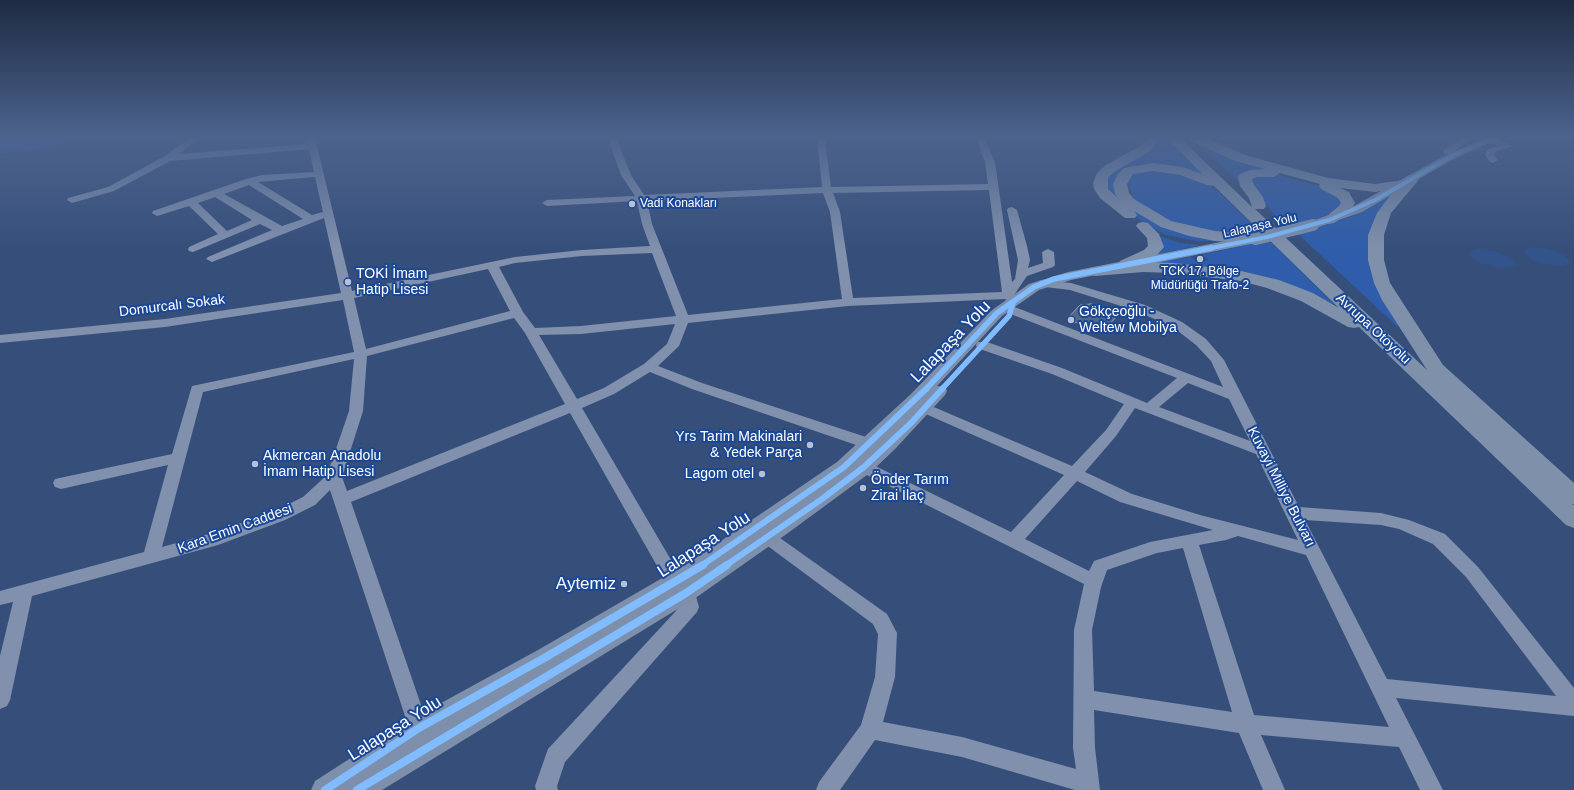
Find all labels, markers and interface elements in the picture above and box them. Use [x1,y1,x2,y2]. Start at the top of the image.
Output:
place label: Vadi Konakları [640,197,717,211]
marker: Vadi Konakları [627,199,637,209]
street label: Lalapaşa Yolu [1222,211,1298,241]
marker: TCK 17. Bölge Müdürlüğü Trafo-2 [1195,254,1205,264]
place label: TCK 17. Bölge Müdürlüğü Trafo-2 [1151,265,1249,293]
place label: TOKİ İmam Hatip Lisesi [356,266,428,298]
marker: TOKİ İmam Hatip Lisesi [343,277,353,287]
street label: Avrupa Otoyolu [1332,290,1414,368]
street label: Domurcalı Sokak [118,291,226,321]
street label: Lalapaşa Yolu [907,297,995,387]
place label: Gökçeoğlu - Weltew Mobilya [1079,304,1177,336]
marker: Gökçeoğlu - Weltew Mobilya [1066,315,1076,325]
street label: Kuvayi Milliye Bulvarı [1243,424,1319,550]
place label: Yrs Tarim Makinalari & Yedek Parça [675,429,802,462]
marker: Yrs Tarim Makinalari & Yedek Parça [805,440,815,450]
place label: Akmercan Anadolu İmam Hatip Lisesi [263,448,381,480]
marker: Akmercan Anadolu İmam Hatip Lisesi [250,459,260,469]
place label: Lagom otel [685,466,754,482]
marker: Lagom otel [757,469,767,479]
place label: Önder Tarım Zirai İlaç [871,472,949,504]
marker: Önder Tarım Zirai İlaç [858,483,868,493]
street label: Kara Emin Caddesi [175,500,295,558]
street label: Lalapaşa Yolu [654,508,754,582]
place label: Aytemiz [556,574,616,594]
marker: Aytemiz [619,579,629,589]
street label: Lalapaşa Yolu [345,692,445,766]

